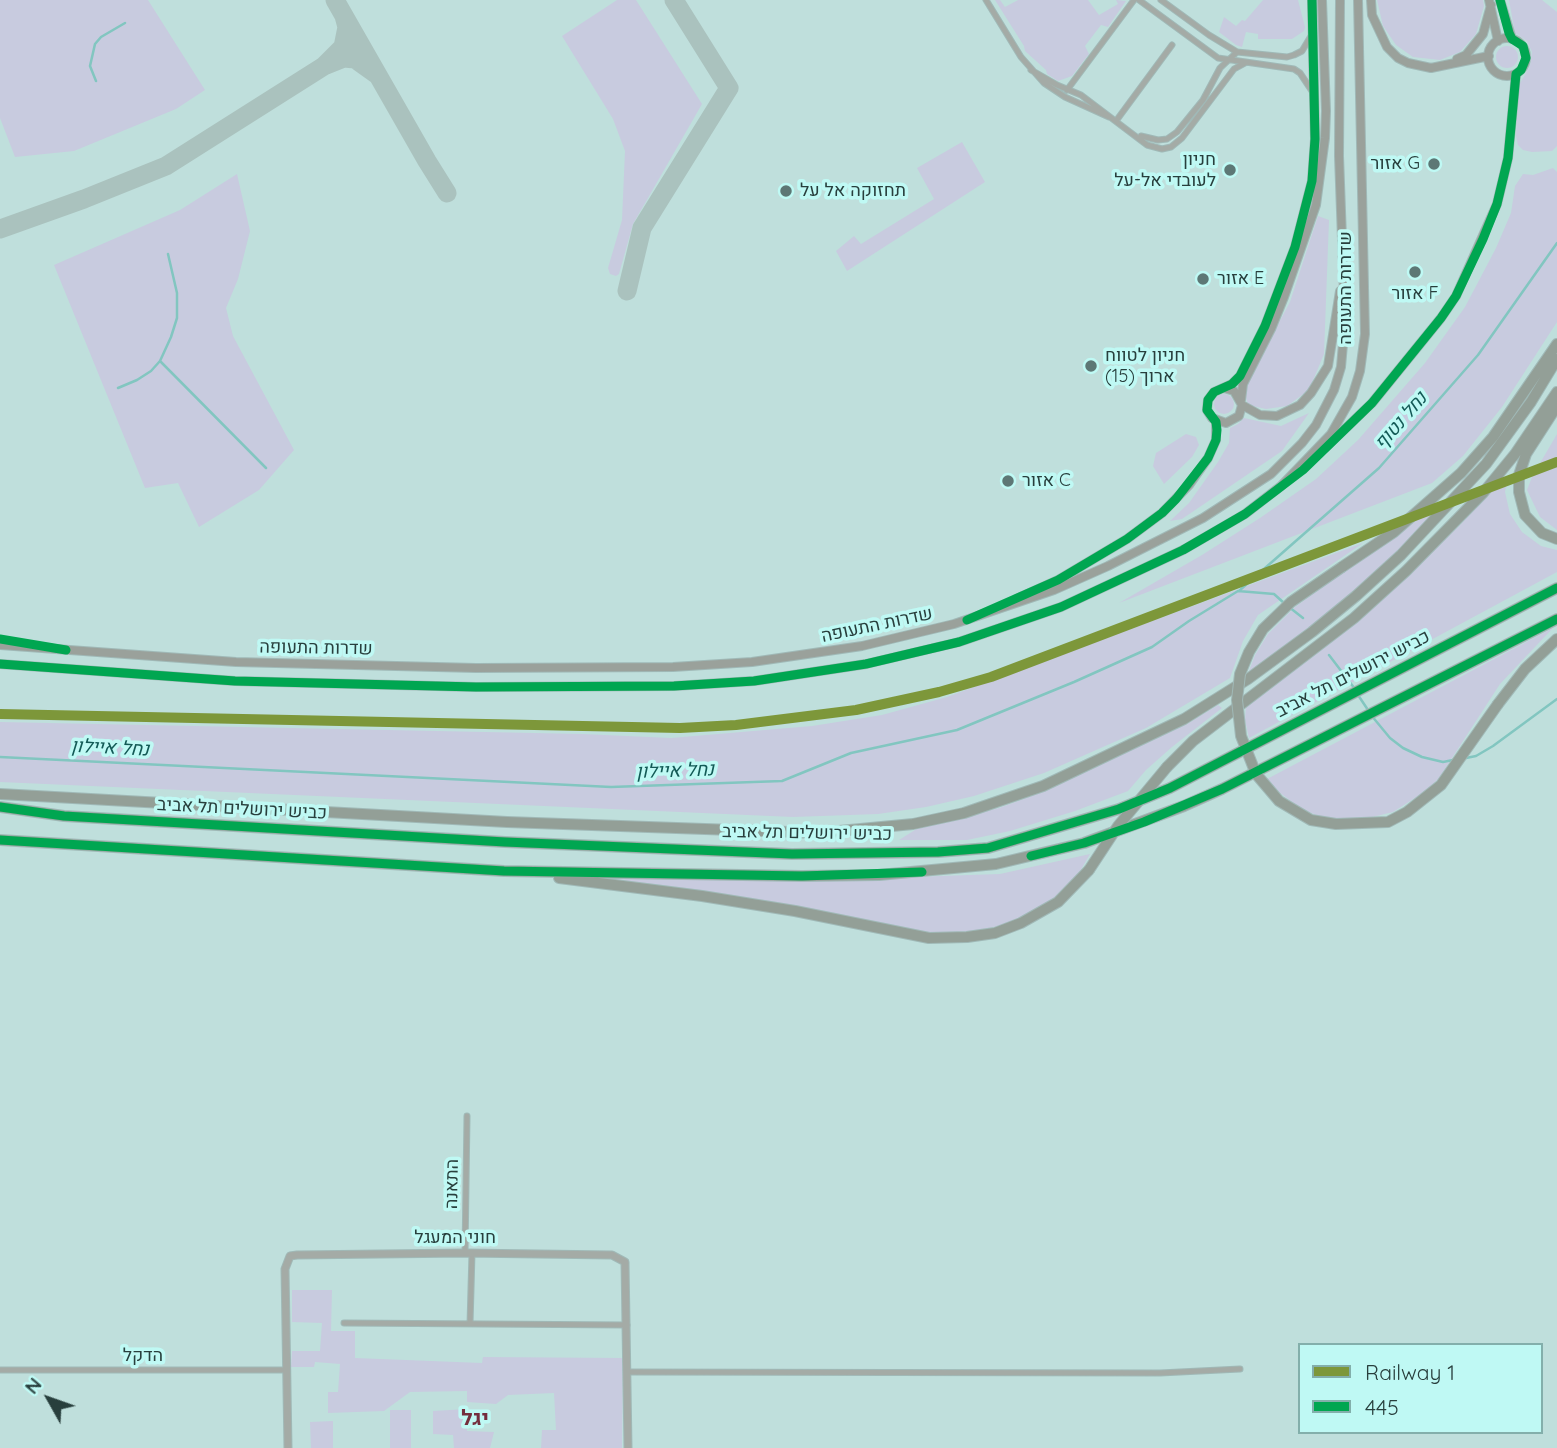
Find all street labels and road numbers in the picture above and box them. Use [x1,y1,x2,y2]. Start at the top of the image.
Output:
street label: שדרות התעופה [1335,231,1357,345]
street label: שדרות התעופה [819,603,935,647]
street label: כביש ירושלים תל אביב [1272,626,1434,722]
street label: שדרות התעופה [259,636,373,660]
street label: כביש ירושלים תל אביב [157,794,327,824]
street label: כביש ירושלים תל אביב [722,821,892,845]
street label: התאנה [441,1159,463,1209]
street label: חוני המעגל [414,1227,496,1249]
street label: הדקל [123,1345,163,1367]

